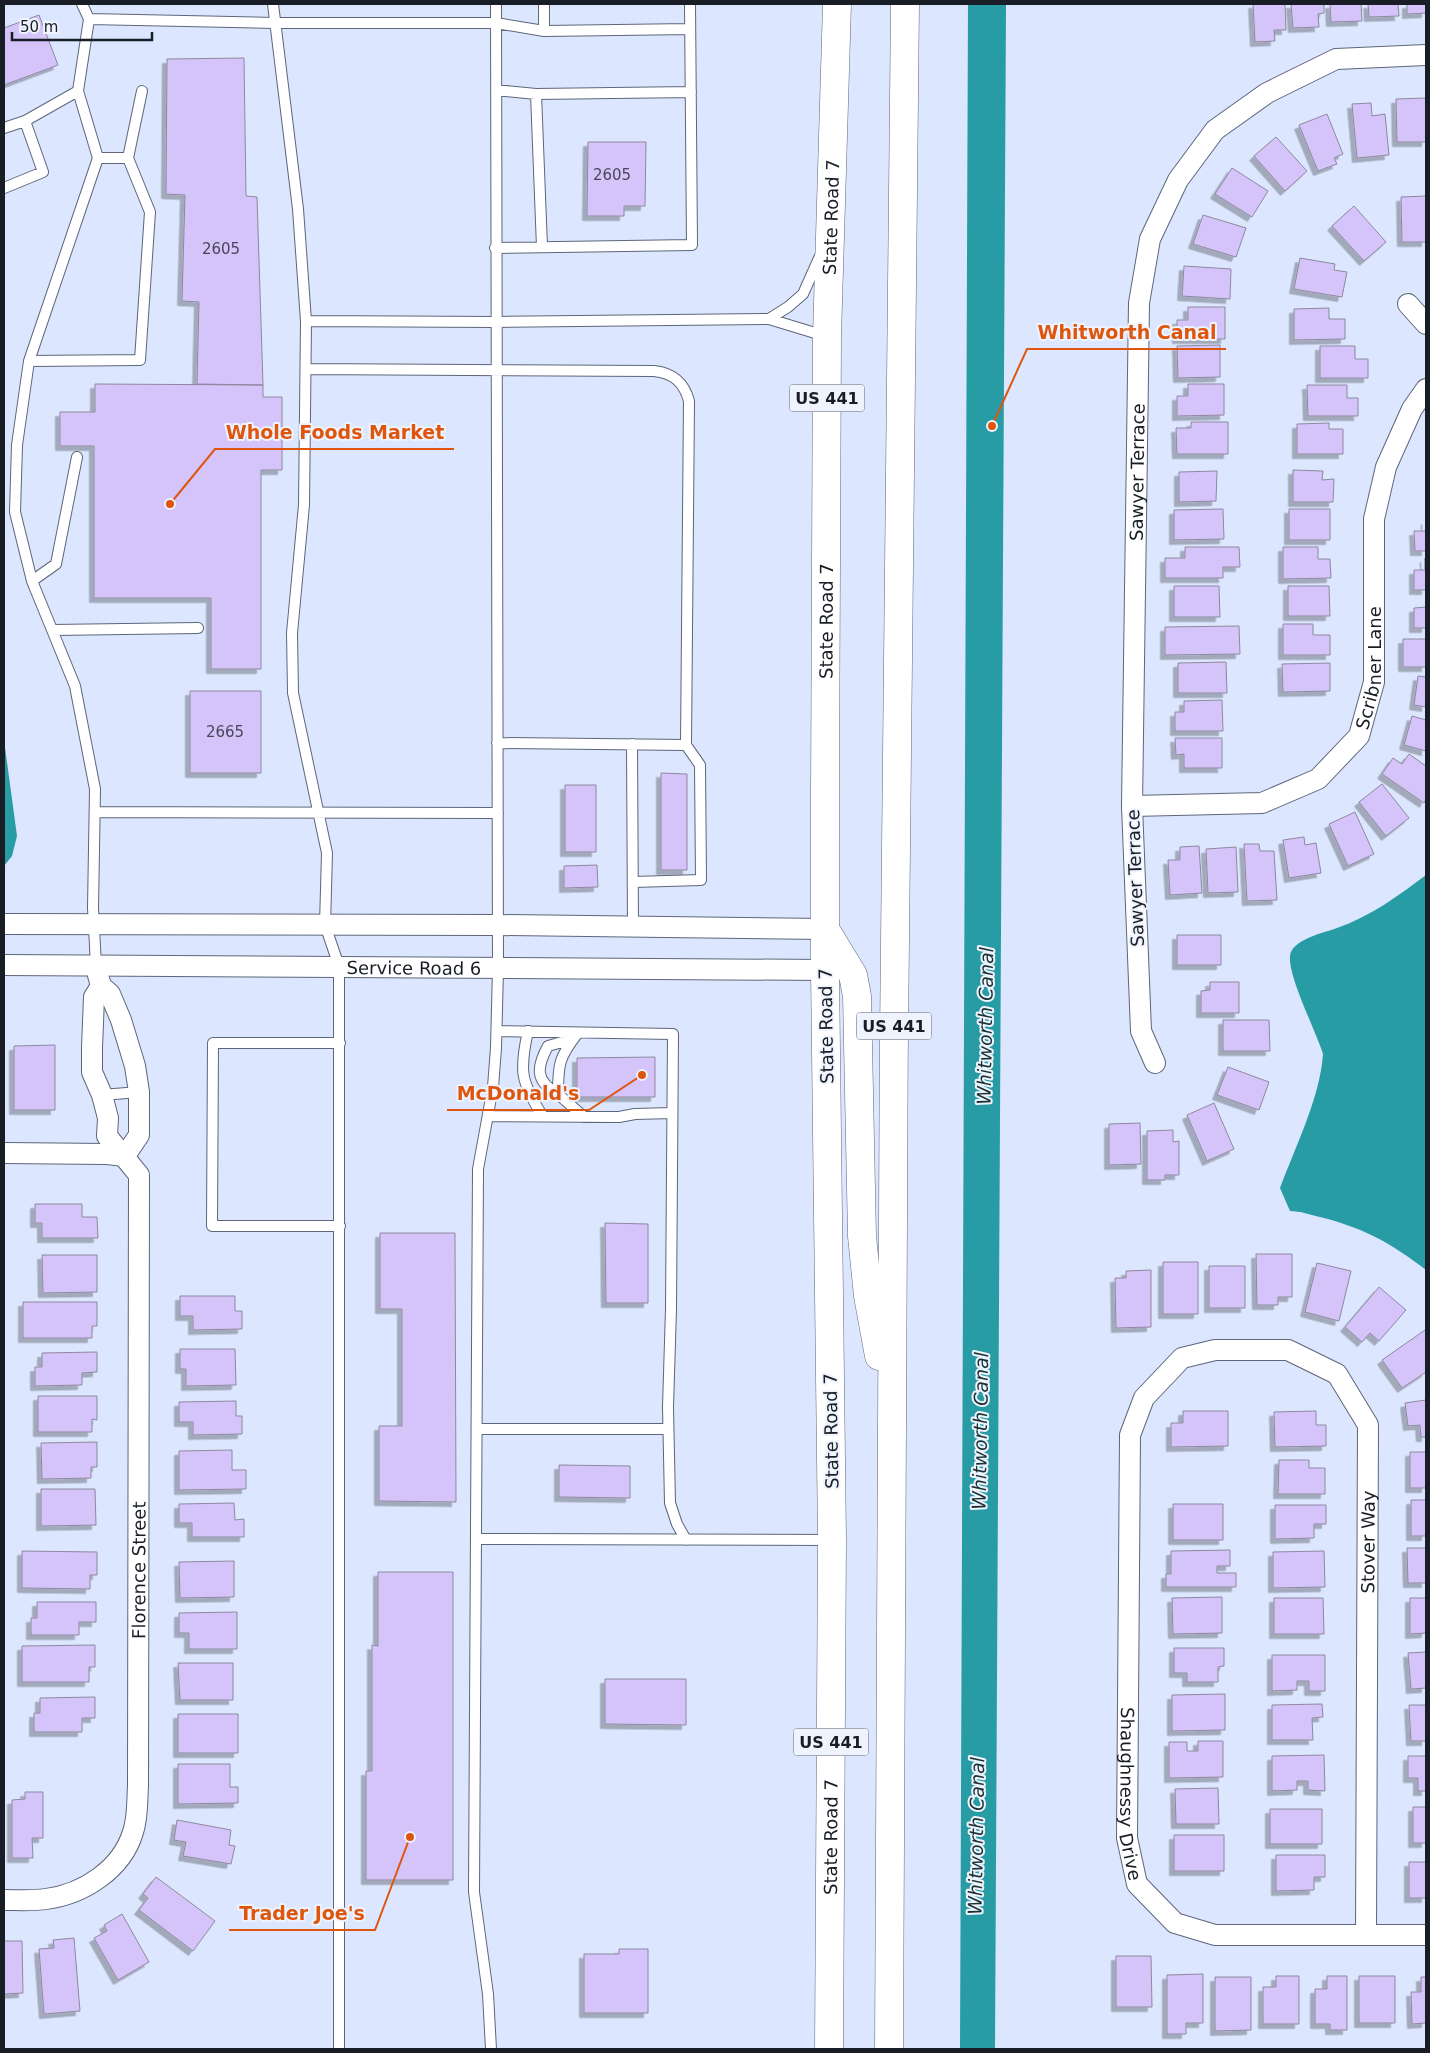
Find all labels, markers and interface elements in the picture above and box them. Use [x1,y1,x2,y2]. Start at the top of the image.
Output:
scale bar [12,10,152,42]
text: 50 m [20,18,58,36]
street label: State Road 7 [818,159,843,275]
house number: 2605 [593,166,631,184]
house number: 2605 [202,240,240,258]
callout: Whitworth Canal [1027,315,1226,349]
text: Whitworth Canal [1038,321,1216,343]
road number: US 441 [790,384,864,412]
street label: Sawyer Terrace [1125,403,1148,541]
callout: Whole Foods Market [215,415,454,449]
text: Whole Foods Market [226,421,444,443]
street label: State Road 7 [815,563,837,679]
street label: Scribner Lane [1351,606,1385,732]
house number: 2665 [206,723,244,741]
street label: Sawyer Terrace [1122,809,1148,947]
water label: Whitworth Canal [973,946,997,1105]
street label: Service Road 6 [347,957,481,978]
street label: State Road 7 [814,968,838,1084]
road number: US 441 [856,1012,932,1040]
callout: McDonald's [447,1076,589,1110]
text: McDonald's [457,1082,579,1104]
water label: Whitworth Canal [968,1351,992,1510]
street label: State Road 7 [819,1373,843,1489]
street label: Stover Way [1357,1490,1378,1593]
street label: Florence Street [128,1501,149,1639]
street label: Shaughnessy Drive [1116,1707,1146,1882]
road number: US 441 [794,1728,868,1755]
water label: Whitworth Canal [964,1756,988,1915]
street label: State Road 7 [819,1779,841,1895]
callout: Trader Joe's [229,1896,375,1930]
text: Trader Joe's [239,1902,365,1924]

